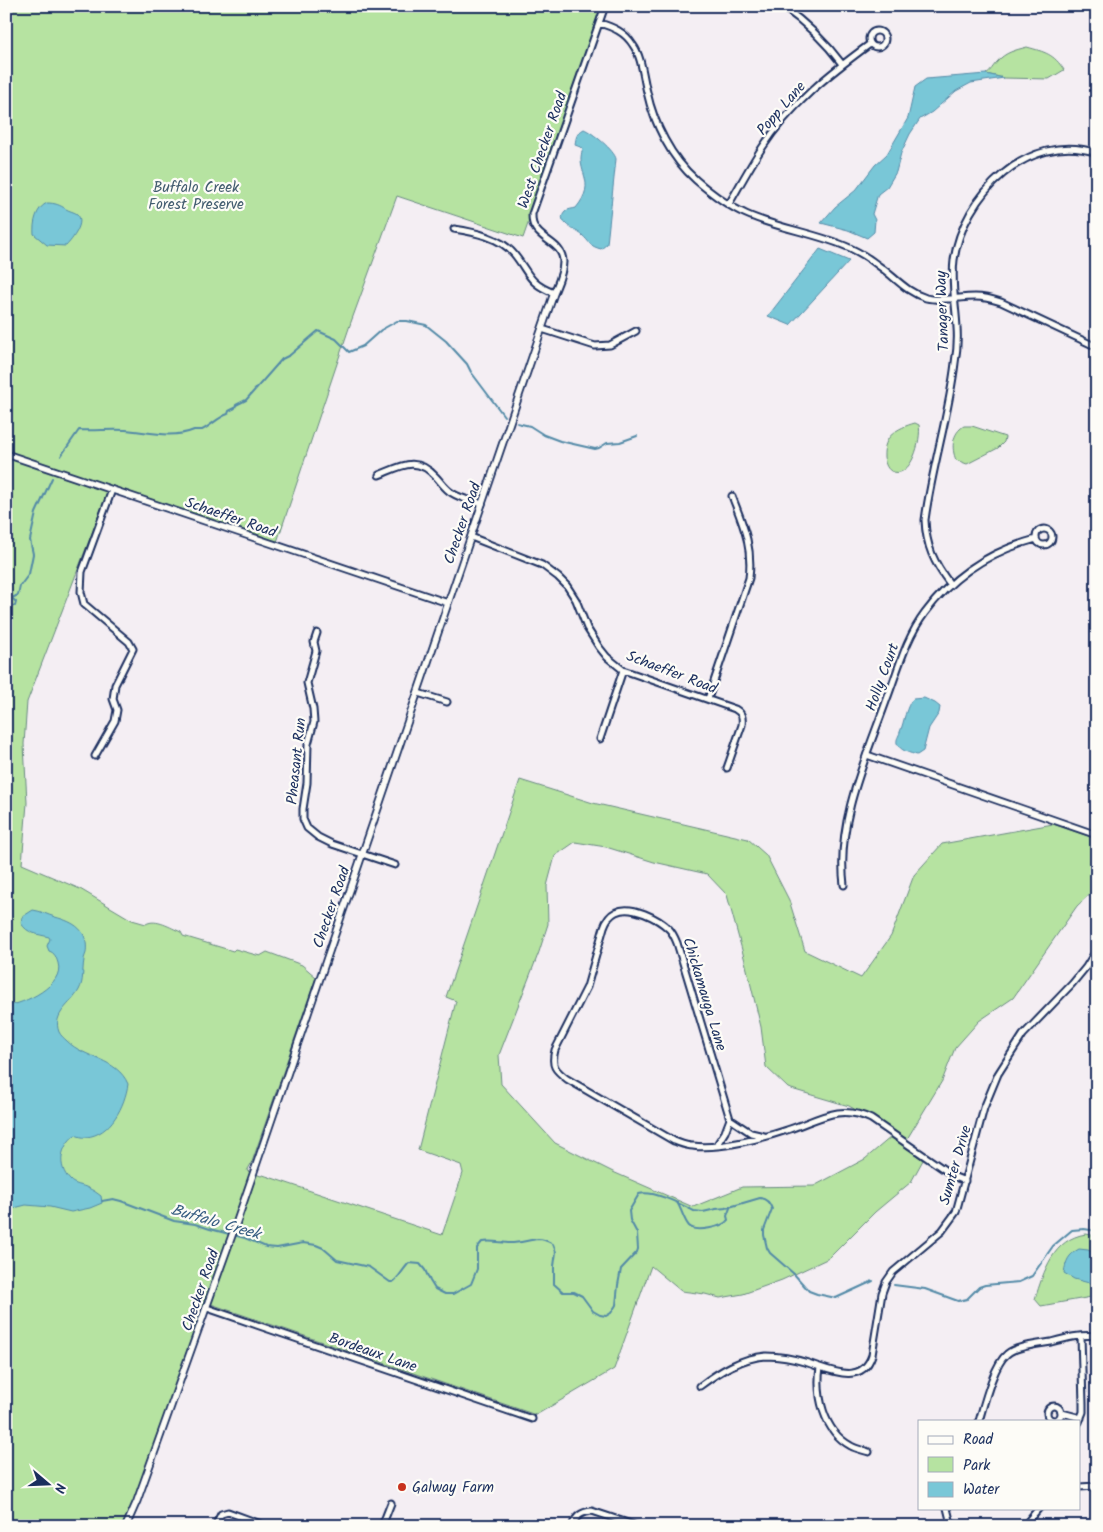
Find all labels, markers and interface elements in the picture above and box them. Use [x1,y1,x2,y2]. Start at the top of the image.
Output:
street label: Popp Lane [751,76,812,141]
street label: West Checker Road [512,88,574,212]
park label: Buffalo Creek Forest Preserve [148,176,244,217]
street label: Tanager Way [930,269,956,352]
street label: Checker Road [438,479,488,568]
street label: Schaeffer Road [182,491,280,545]
street label: Holly Court [860,640,906,715]
street label: Schaeffer Road [623,645,721,701]
street label: Pheasant Run [281,716,313,806]
street label: Checker Road [307,863,357,952]
street label: Chickamauga Lane [675,935,733,1054]
street label: Sumter Drive [933,1122,979,1208]
water label: Buffalo Creek [168,1198,266,1248]
street label: Checker Road [176,1246,226,1335]
street label: Bordeaux Lane [325,1327,420,1379]
legend [918,1420,1080,1510]
text: Road [963,1428,994,1452]
text: Park [963,1454,991,1478]
north arrow [22,1460,72,1510]
place label: Galway Farm [412,1476,494,1500]
text: Water [963,1478,1000,1502]
text: N [47,1480,71,1496]
marker: Galway Farm [396,1481,408,1493]

